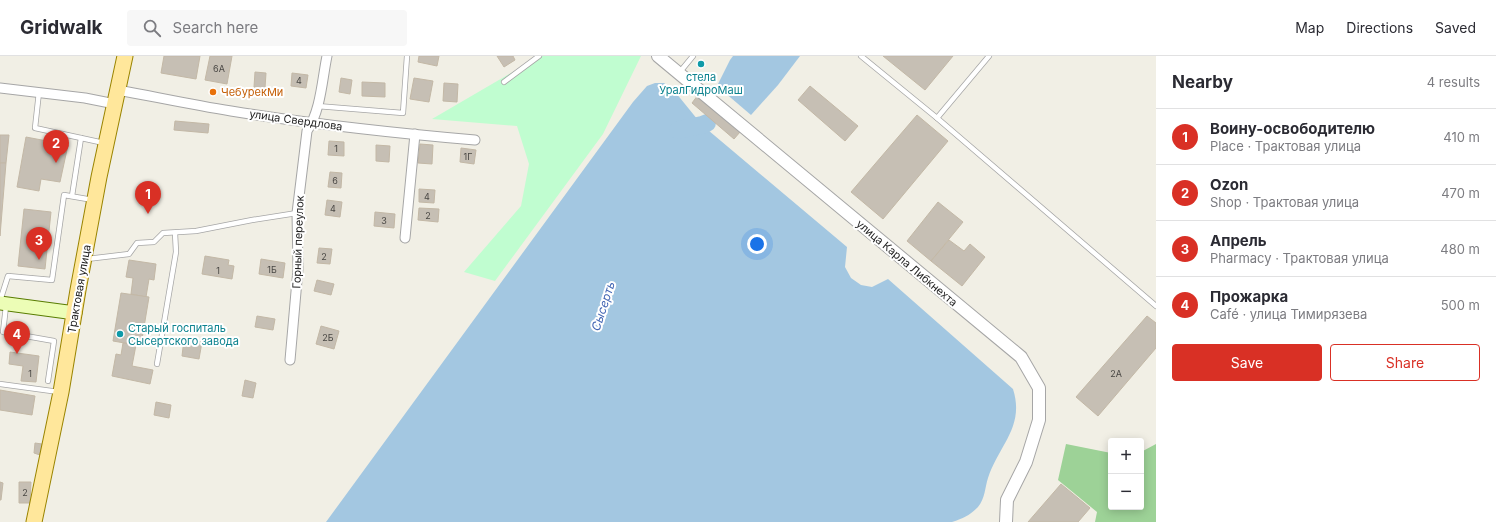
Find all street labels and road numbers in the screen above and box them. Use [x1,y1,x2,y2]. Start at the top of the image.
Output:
street label: улица Свердлова [248,107,344,133]
street label: Горный переулок [289,195,307,289]
street label: улица Карла Либкнехта [854,217,960,309]
street label: Трактовая улица [64,244,94,334]

